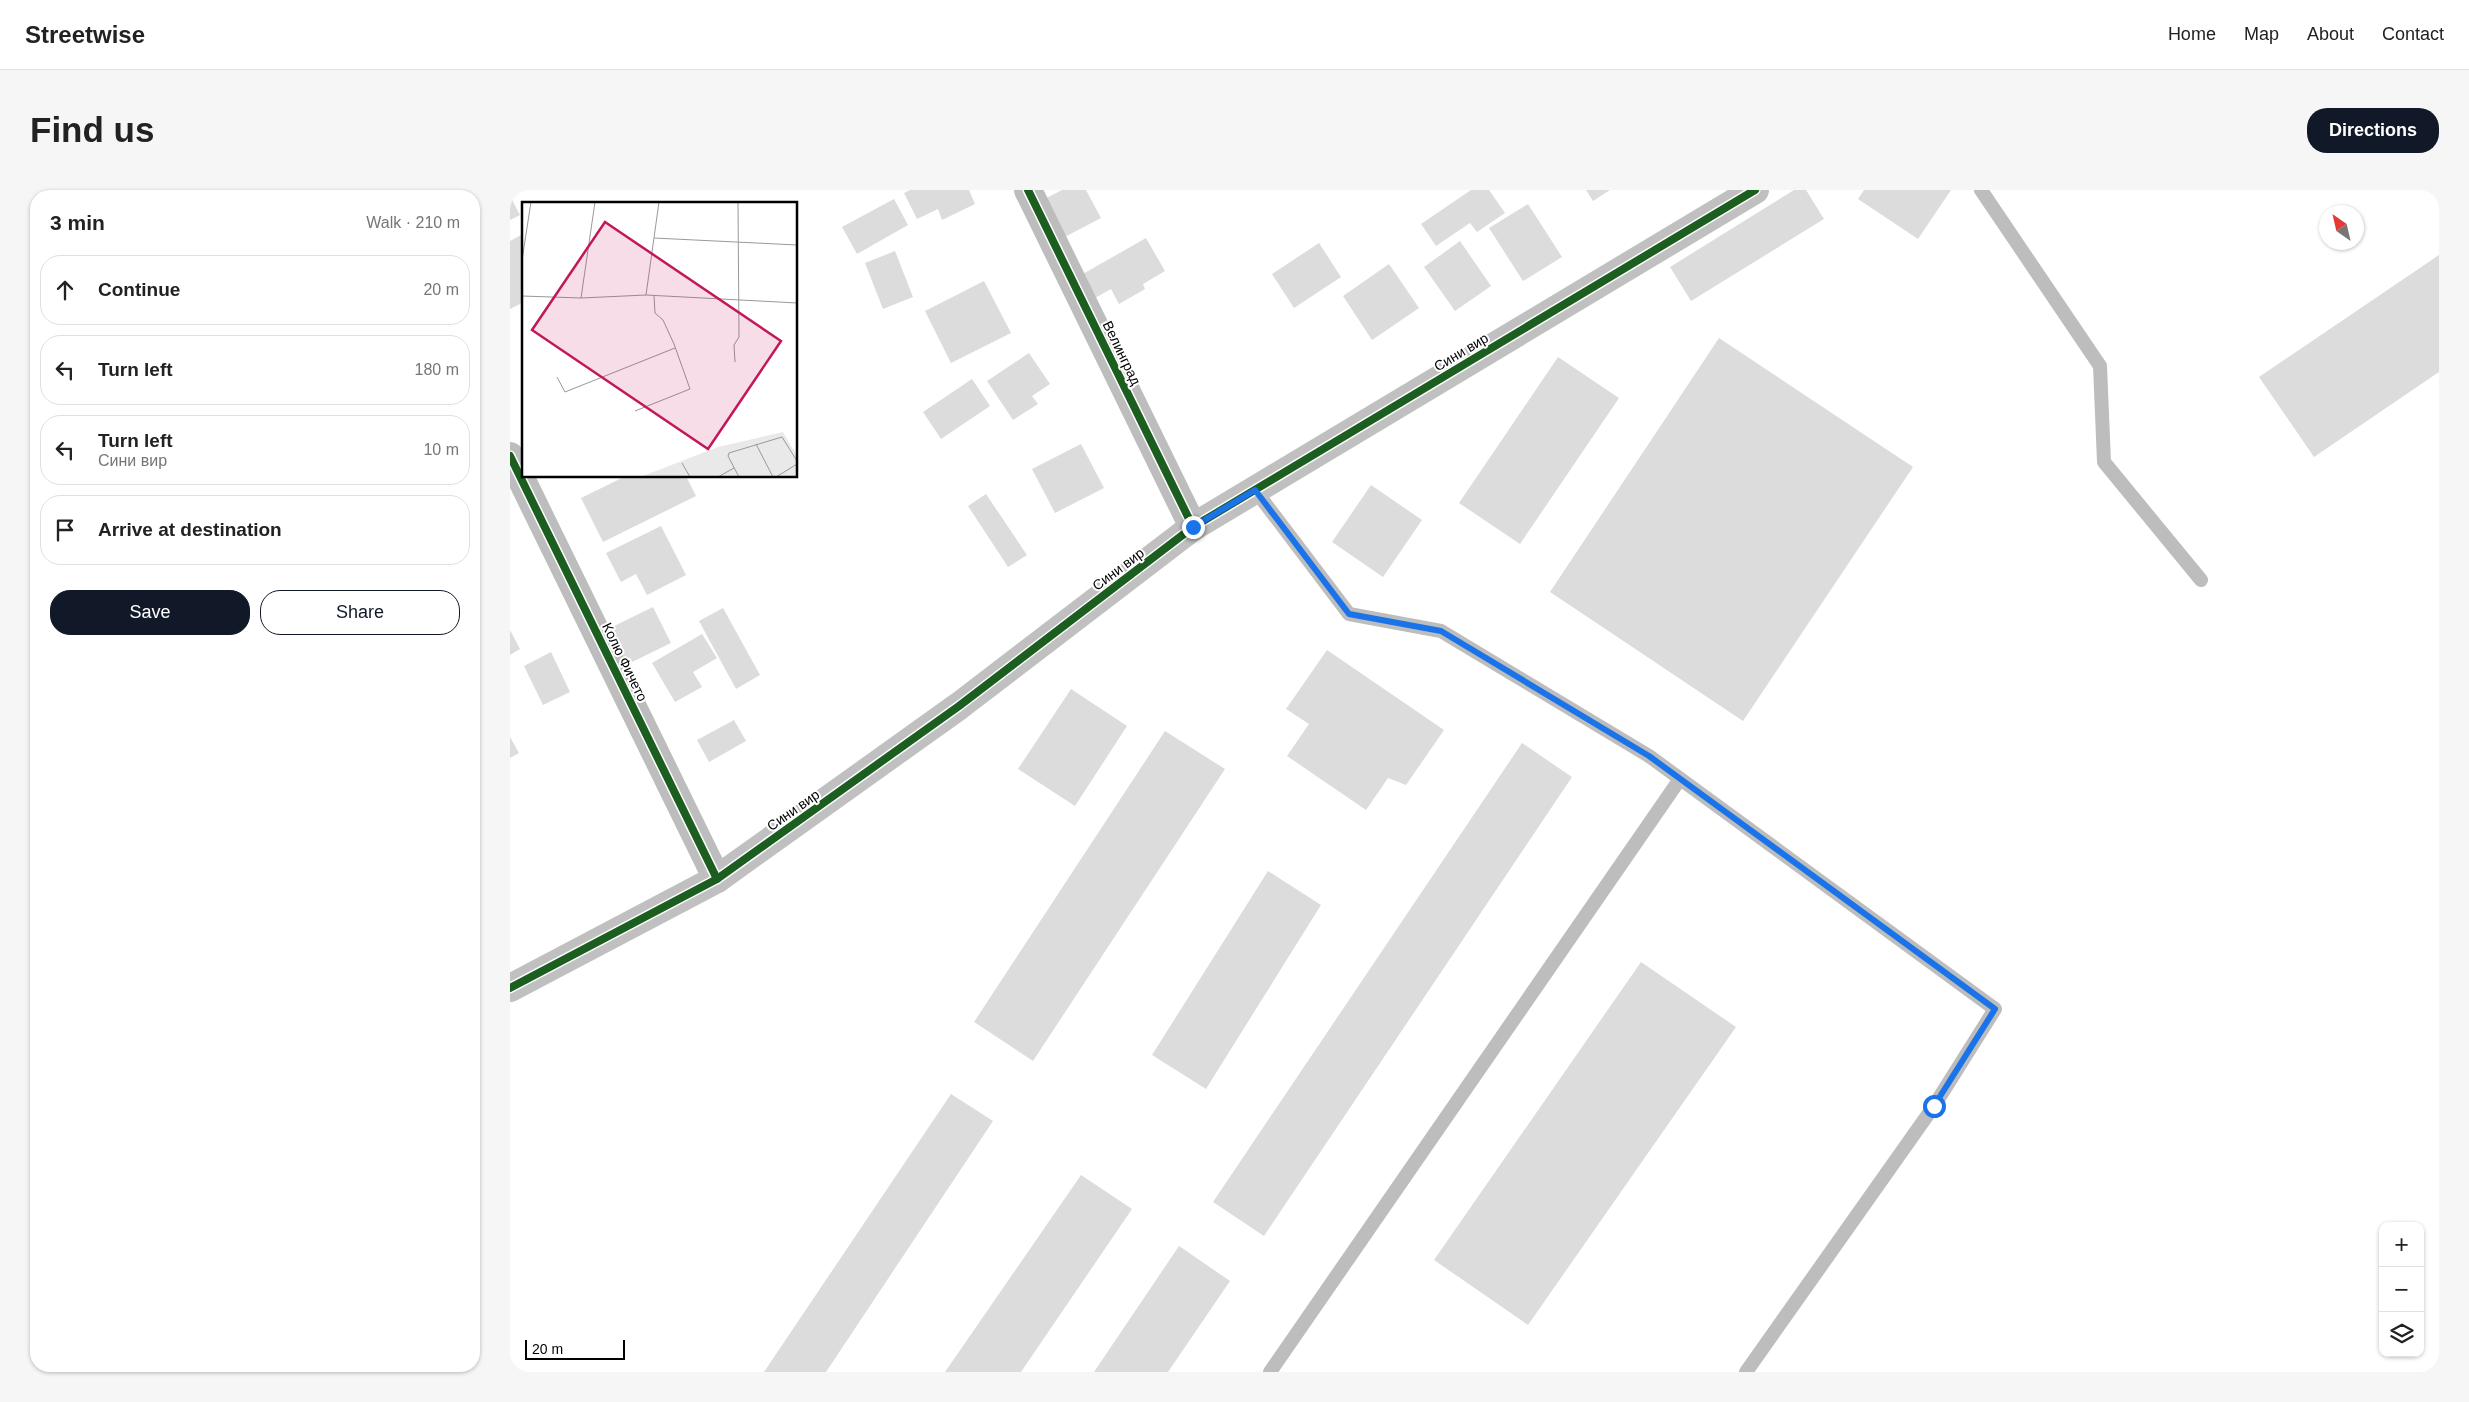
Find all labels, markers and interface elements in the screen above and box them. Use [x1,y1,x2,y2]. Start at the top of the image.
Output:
text: Streetwise [25,21,145,48]
text: Home [2168,24,2216,44]
text: Map [2244,24,2279,44]
text: About [2307,24,2354,44]
text: Contact [2382,24,2444,44]
button: Directions [2307,108,2439,153]
text: Find us [30,110,154,149]
inset map [522,202,798,478]
north arrow [2319,205,2364,250]
text: 3 min [50,211,105,234]
text: Walk · 210 m [366,214,460,231]
icon: ahead [51,276,79,304]
text: Continue [98,279,180,300]
text: 20 m [423,281,459,298]
street label: Велинград [1100,318,1144,388]
street label: Сини вир [1431,329,1491,374]
icon: left [51,356,79,384]
text: Turn left [98,359,173,380]
text: 180 m [415,361,459,378]
text: Turn left [98,430,173,451]
icon: left [51,436,79,464]
text: 10 m [423,441,459,458]
text: Сини вир [98,452,167,469]
icon: arrive [51,516,79,544]
route end [1182,516,1205,539]
text: Arrive at destination [98,519,282,540]
street label: Сини вир [1089,544,1147,594]
button: Save [50,590,250,635]
button: Share [260,590,460,635]
street label: Колю Фичето [599,620,651,704]
street label: Сини вир [764,786,823,834]
route start [1923,1095,1946,1118]
map controls [2379,1222,2424,1357]
button: + [2379,1222,2424,1267]
button: − [2379,1267,2424,1312]
button: layers [2379,1312,2424,1357]
scale bar [525,1337,625,1360]
text: 20 m [532,1341,563,1357]

